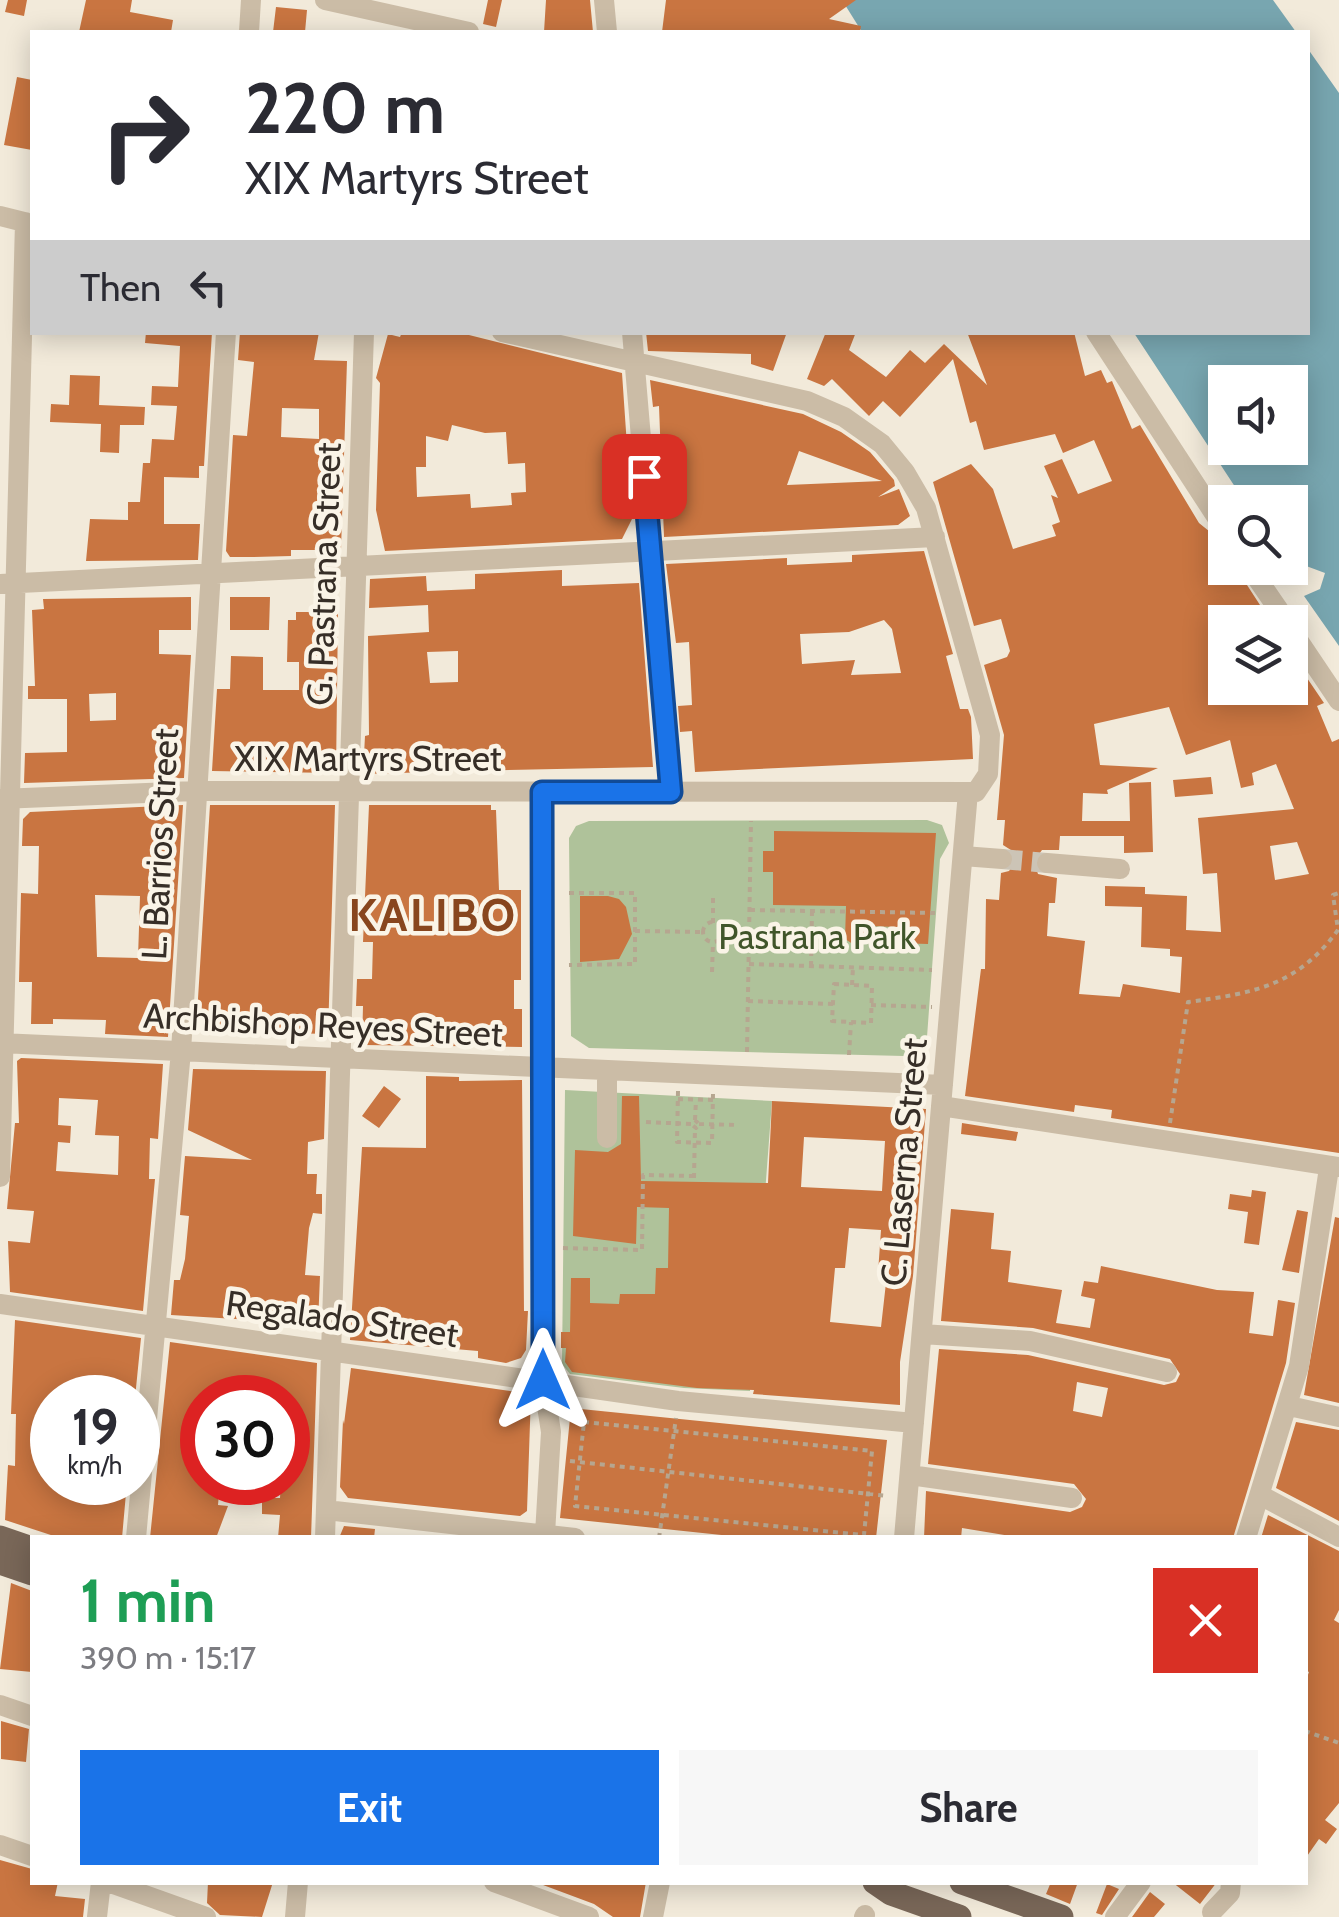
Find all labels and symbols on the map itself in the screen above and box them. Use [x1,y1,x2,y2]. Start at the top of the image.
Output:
pin [602,434,687,519]
street label: G. Pastrana Street [297,442,350,706]
street label: L. Barrios Street [132,727,187,961]
street label: XIX Martyrs Street [234,737,502,780]
district label: KALIBO [349,888,517,942]
park label: Pastrana Park [718,915,916,958]
street label: Archbishop Reyes Street [142,994,504,1055]
street label: C. Laserna Street [871,1036,936,1288]
street label: Regalado Street [223,1281,461,1356]
position arrow [491,1328,595,1432]
speed limit sign: 30 [180,1375,310,1505]

